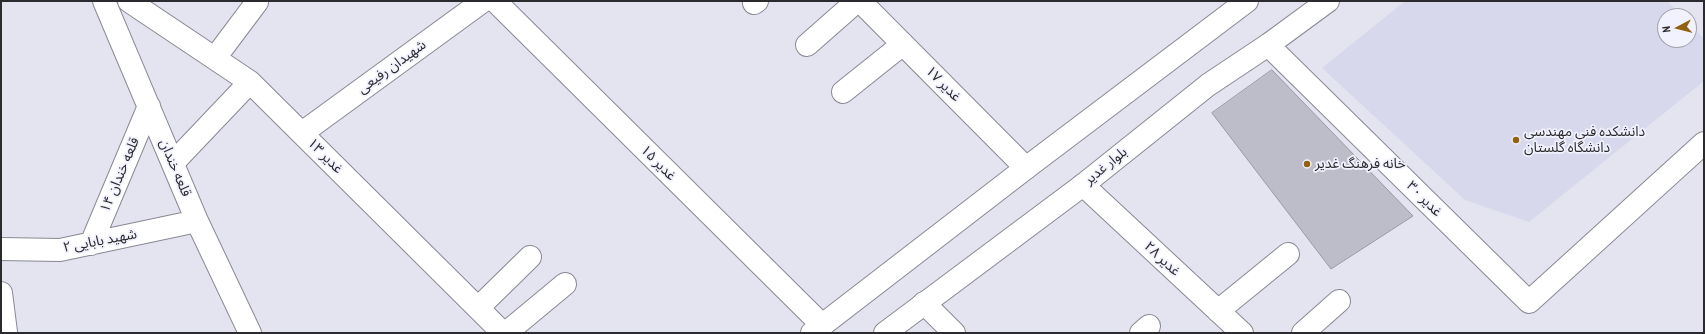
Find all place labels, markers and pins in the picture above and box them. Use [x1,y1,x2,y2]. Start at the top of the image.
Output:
place label: دانشکده فنی مهندسی دانشگاه گلستان [1524,124,1645,156]
marker: دانشکده فنی مهندسی دانشگاه گلستان [1511,135,1521,145]
place label: خانه فرهنگ غدیر [1315,156,1406,172]
marker: خانه فرهنگ غدیر [1302,159,1312,169]

